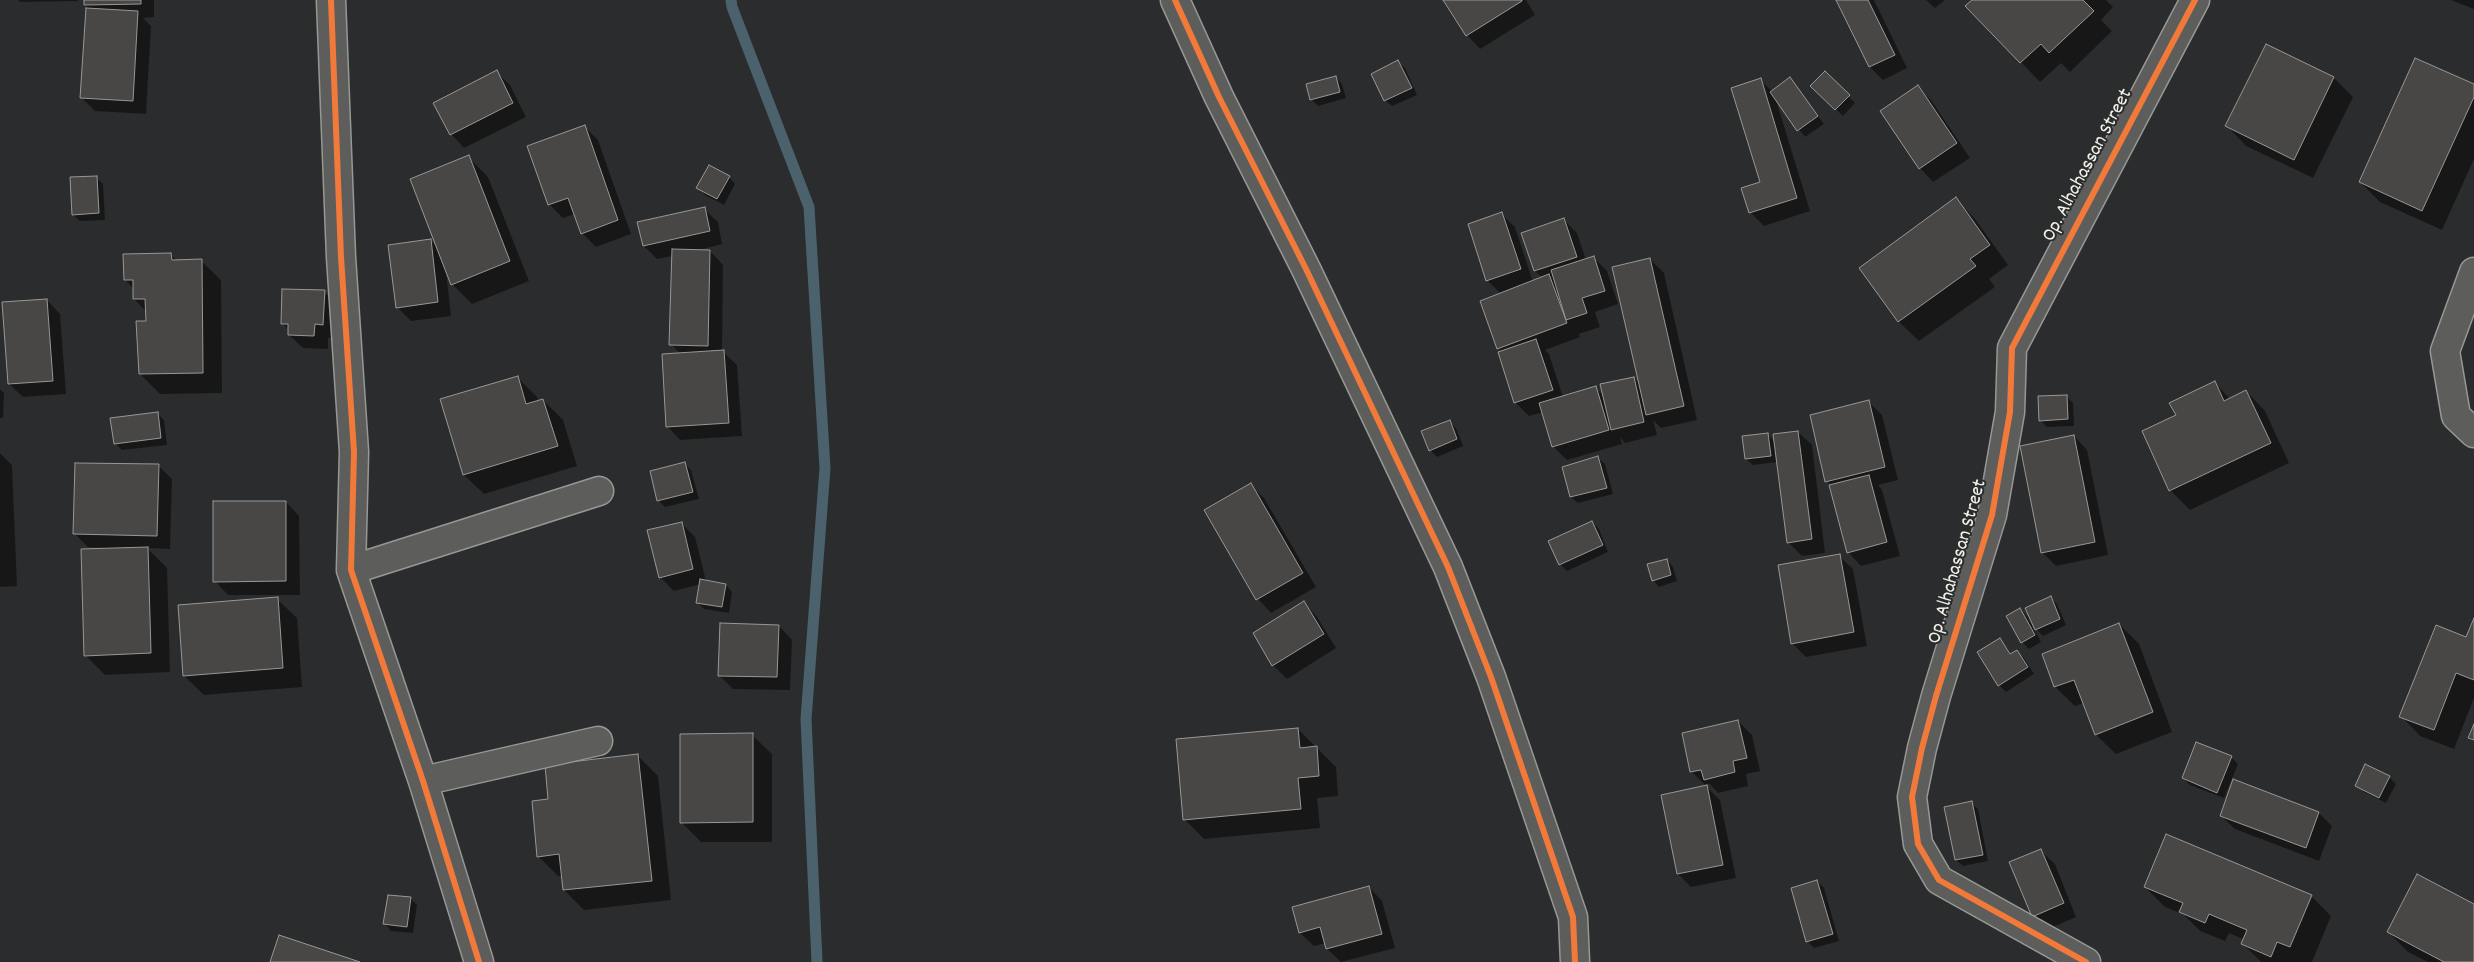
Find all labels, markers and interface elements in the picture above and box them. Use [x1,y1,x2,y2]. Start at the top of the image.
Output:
street label: Op. Alhahassan Street [2038,85,2140,247]
street label: Op. Alhahassan Street [1924,477,1994,647]

